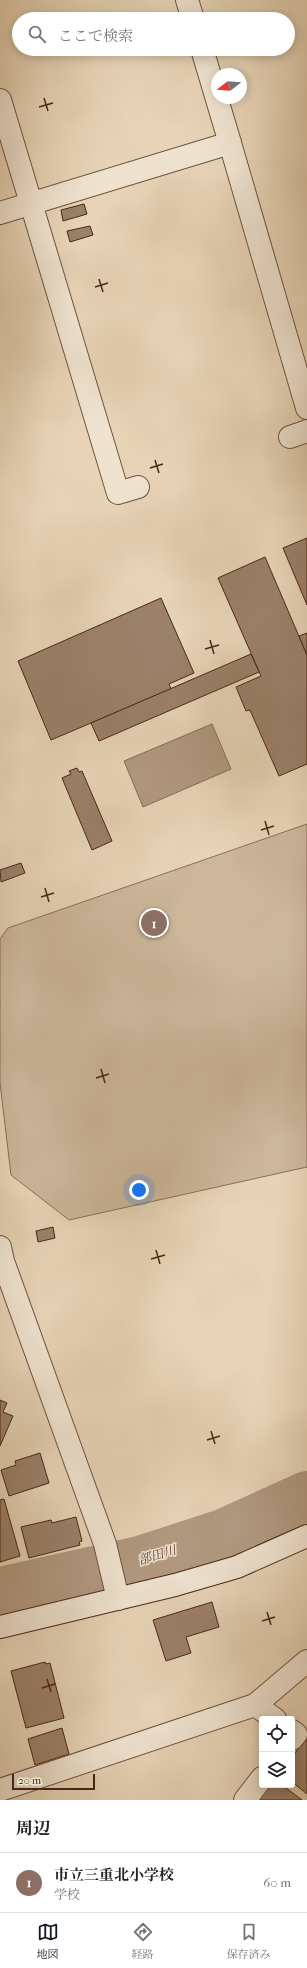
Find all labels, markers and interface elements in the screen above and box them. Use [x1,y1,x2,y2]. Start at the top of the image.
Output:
search box [12,12,295,56]
icon: search [26,23,48,45]
text: ここで検索 [58,27,133,45]
north arrow [211,68,247,104]
pin: 1 [141,908,167,938]
your location [129,1180,149,1200]
water label: 部田川 [136,1542,180,1568]
map controls [259,1716,295,1788]
button: locate [259,1716,295,1752]
button: layers [259,1752,295,1788]
scale bar [12,1772,95,1791]
text: 20 m [18,1774,41,1787]
text: 周辺 [16,1818,50,1838]
text: 市立三重北小学校 [54,1866,174,1884]
text: 1 [27,1875,31,1890]
text: 60 m [263,1875,291,1890]
text: 学校 [54,1887,80,1902]
tab: 地図 [37,1921,59,1961]
tab: 経路 [132,1921,154,1961]
tab: 保存済み [227,1921,271,1961]

